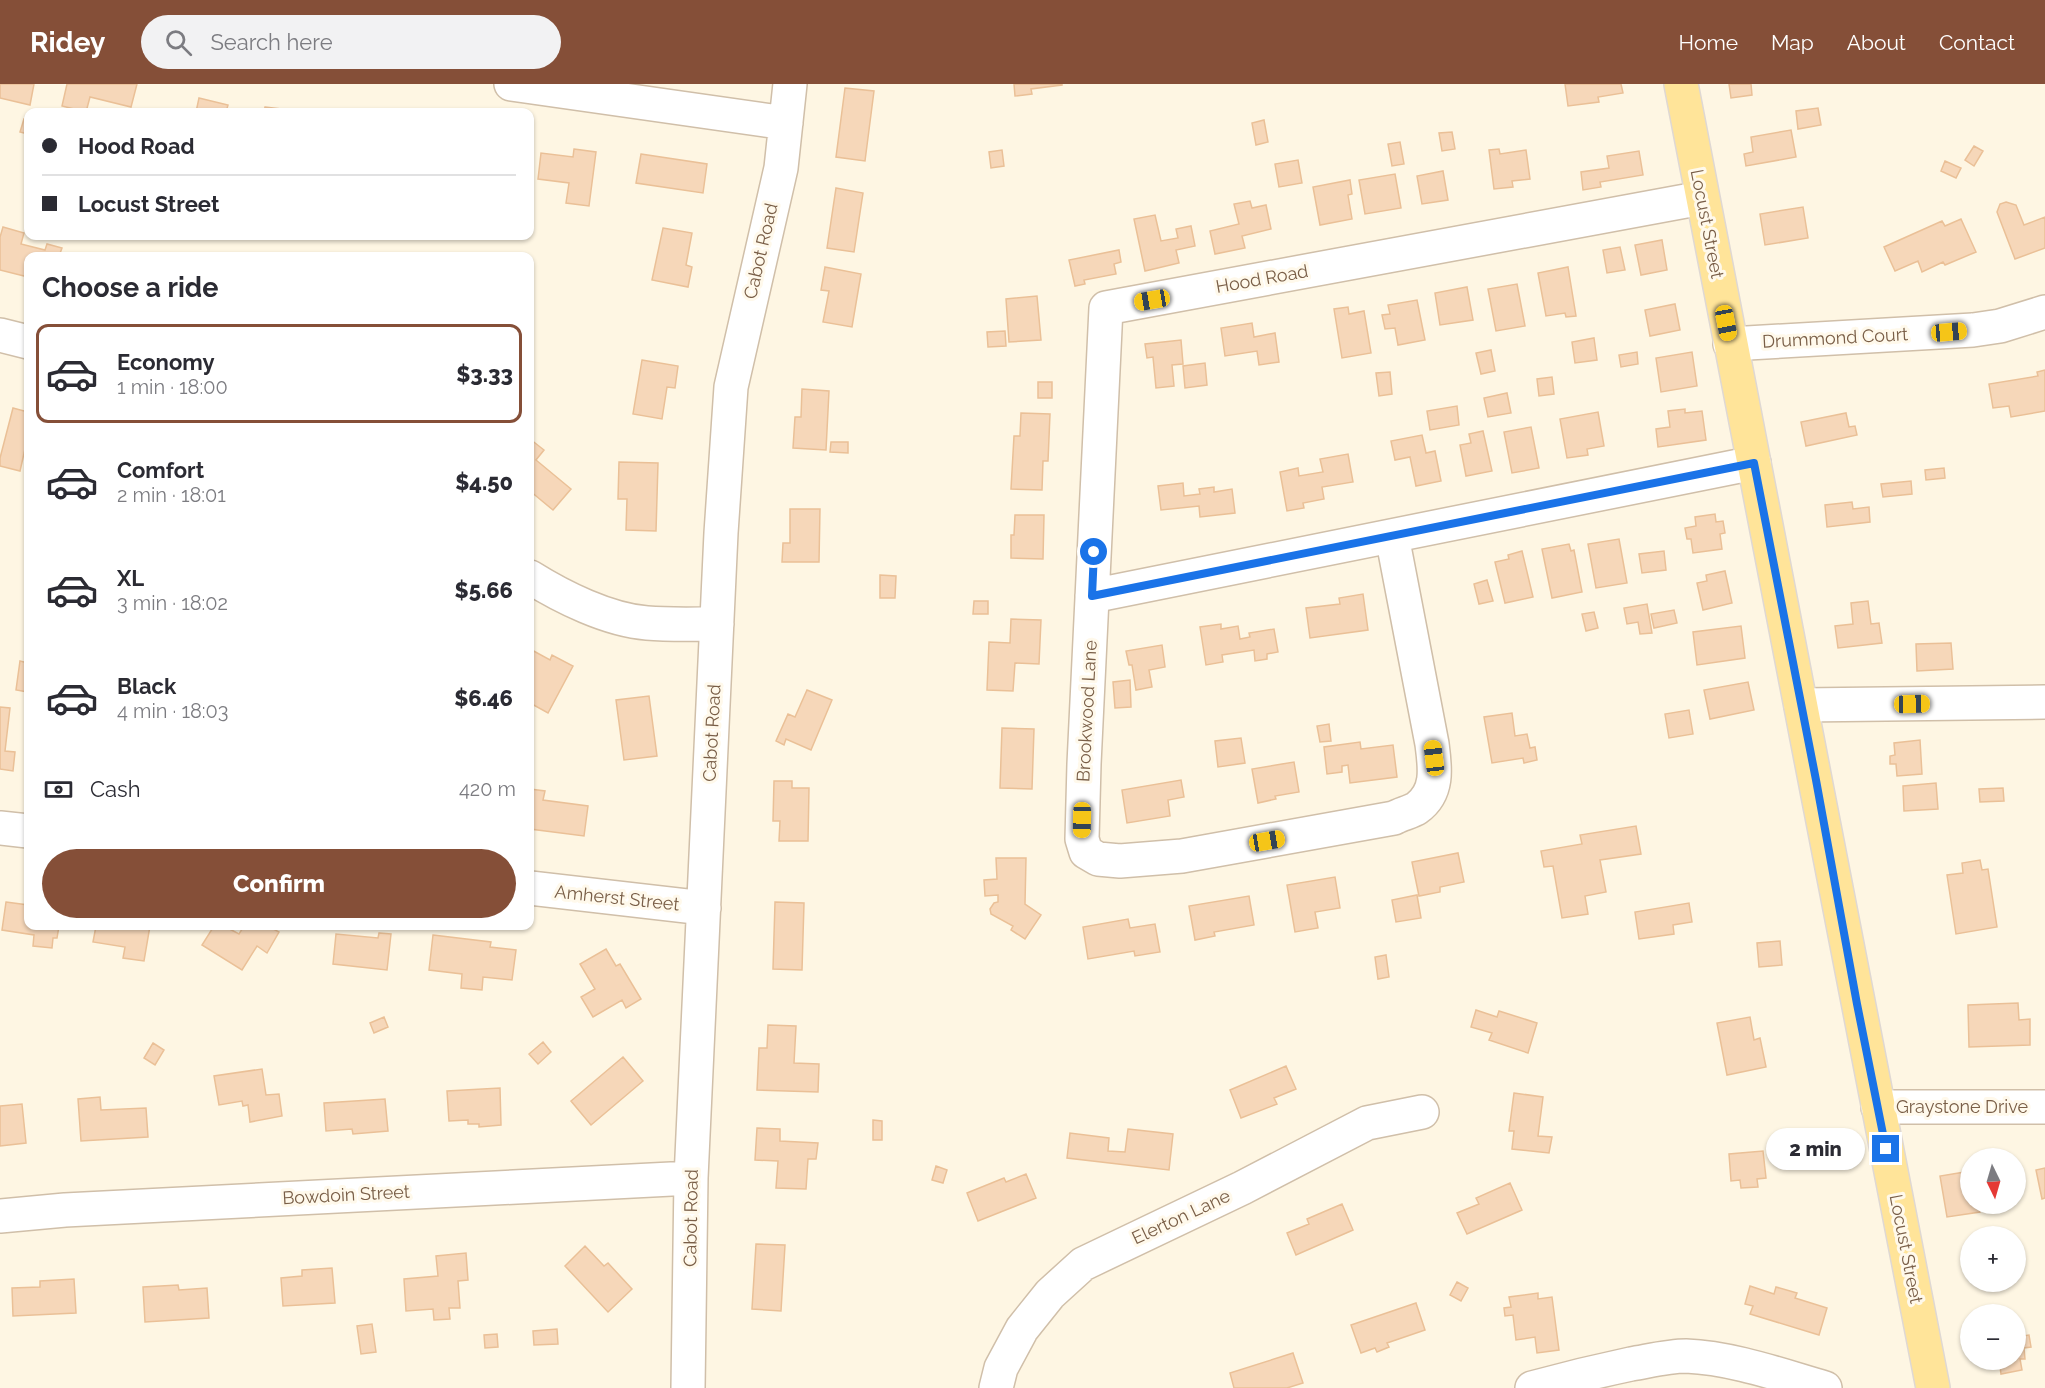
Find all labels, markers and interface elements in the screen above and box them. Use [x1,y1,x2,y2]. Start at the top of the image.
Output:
search box [141,15,561,69]
text: Ridey [30,26,105,59]
icon: search [162,26,195,59]
text: Search here [210,29,333,55]
text: Home [1679,30,1738,55]
text: Map [1771,30,1814,55]
text: About [1847,30,1906,55]
text: Contact [1939,30,2015,55]
text: Hood Road [78,133,195,159]
street label: Locust Street [1687,168,1728,280]
text: Locust Street [78,191,219,217]
street label: Cabot Road [739,201,782,301]
street label: Hood Road [1214,260,1310,297]
text: Choose a ride [42,272,218,303]
car [1133,288,1171,312]
car [1714,304,1738,342]
car [1930,321,1968,343]
street label: Drummond Court [1761,323,1908,352]
icon: car [45,347,99,401]
text: Economy [117,349,215,375]
text: $3.33 [456,361,513,387]
text: 1 min · 18:00 [117,375,228,399]
icon: car [45,455,99,509]
text: Comfort [117,457,204,483]
text: $4.50 [455,469,513,495]
text: 2 min · 18:01 [117,483,226,507]
route start [1080,538,1107,565]
icon: car [45,563,99,617]
text: XL [117,565,144,591]
text: $5.66 [455,577,513,603]
text: 3 min · 18:02 [117,591,228,615]
street label: Brookwood Lane [1072,639,1101,782]
icon: car [45,671,99,725]
text: Black [117,673,176,699]
street label: Cabot Road [698,684,725,782]
text: $6.46 [454,685,513,711]
car [1894,695,1930,713]
text: 4 min · 18:03 [117,699,229,723]
car [1423,739,1445,777]
icon: cash [42,773,75,806]
text: Cash [90,776,141,802]
text: 420 m [459,777,516,801]
car [1073,802,1091,838]
car [1248,829,1286,853]
button: Confirm [42,849,516,918]
street label: Amherst Street [554,881,680,914]
street label: Graystone Drive [1896,1096,2028,1117]
callout: 2 min [1766,1128,1865,1170]
route end [1872,1135,1899,1162]
text: 2 min [1789,1137,1842,1161]
north arrow [1960,1148,2026,1214]
map controls [1960,1148,2026,1370]
street label: Cabot Road [679,1169,702,1267]
street label: Bowdoin Street [282,1181,410,1208]
street label: Elerton Lane [1128,1184,1234,1248]
street label: Locust Street [1886,1193,1927,1305]
button: + [1960,1226,2026,1292]
button: − [1960,1304,2026,1370]

